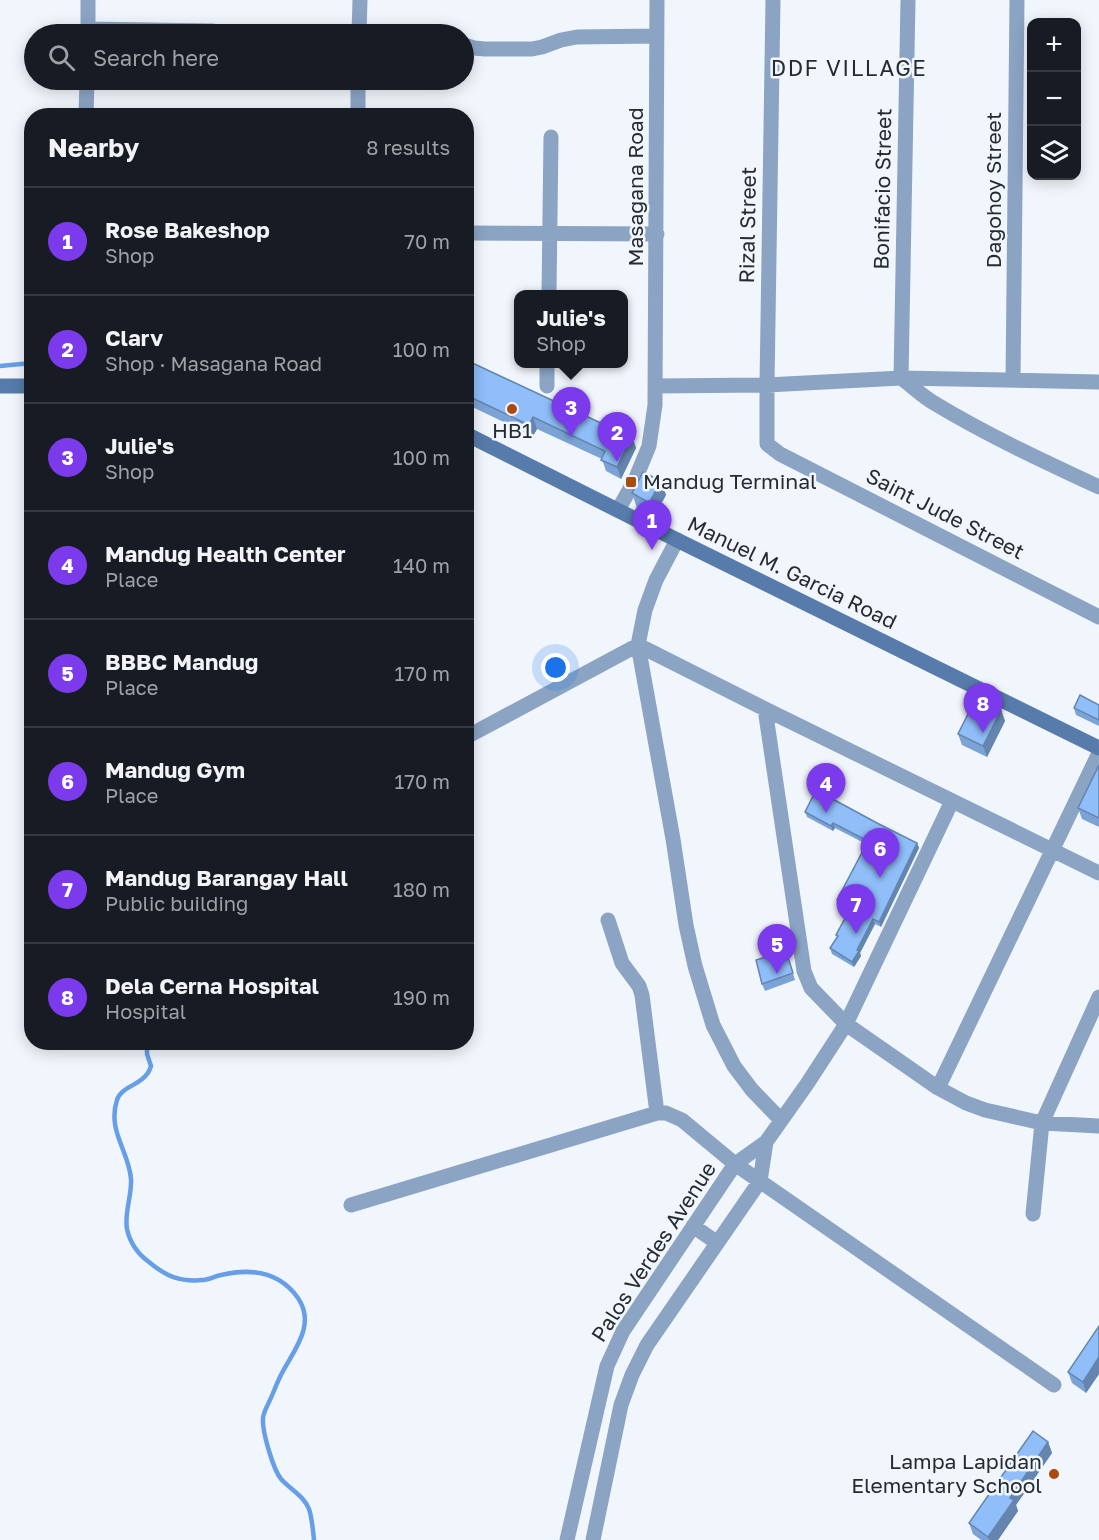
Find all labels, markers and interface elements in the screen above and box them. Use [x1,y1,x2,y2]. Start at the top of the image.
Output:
map controls [1027,18,1081,180]
button: + [1027,18,1081,72]
search box [24,24,474,90]
icon: search [45,41,78,74]
text: Search here [93,44,219,71]
district label: DDF VILLAGE [771,54,927,81]
button: − [1027,72,1081,126]
street label: Masagana Road [622,107,648,267]
street label: Bonifacio Street [868,108,896,270]
street label: Dagohoy Street [980,112,1006,268]
button: layers [1027,126,1081,180]
text: Nearby [48,132,139,163]
text: 8 results [366,135,450,159]
street label: Rizal Street [733,166,761,284]
text: Rose Bakeshop [105,216,270,243]
text: 1 [62,229,73,253]
text: 70 m [404,229,450,253]
text: Shop [105,243,154,267]
popup [514,290,628,368]
text: Julie's [536,304,606,331]
text: Clarv [105,324,163,351]
text: Shop [536,331,586,355]
text: 2 [61,337,74,361]
text: 100 m [393,337,450,361]
text: Shop · Masagana Road [105,351,322,375]
pin: 3 [552,388,590,437]
marker: HB1 [505,402,519,416]
pin: 2 [598,412,636,462]
place label: HB1 [492,417,532,443]
text: Julie's [105,432,174,459]
text: 3 [61,445,74,469]
text: 100 m [393,445,450,469]
text: Shop [105,459,154,483]
street label: Saint Jude Street [862,462,1029,564]
place label: Mandug Terminal [643,468,817,494]
marker: Mandug Terminal [624,475,638,489]
pin: 1 [632,500,672,550]
street label: Manuel M. Garcia Road [684,510,901,634]
text: Mandug Health Center [105,540,346,567]
text: 4 [61,553,74,577]
text: 140 m [393,553,450,577]
text: Place [105,567,158,591]
text: BBBC Mandug [105,648,258,675]
your location [541,653,570,682]
text: 5 [61,661,74,685]
text: 170 m [395,661,450,685]
text: Place [105,675,158,699]
pin: 8 [964,684,1002,733]
text: Mandug Gym [105,756,245,783]
pin: 4 [806,764,846,813]
text: 6 [61,769,74,793]
text: 170 m [395,769,450,793]
text: Place [105,783,158,807]
pin: 6 [860,828,900,878]
text: Mandug Barangay Hall [105,864,348,891]
text: 7 [62,877,73,901]
text: 180 m [393,877,450,901]
pin: 7 [836,884,876,934]
text: Public building [105,891,248,915]
pin: 5 [758,924,796,974]
text: Dela Cerna Hospital [105,972,319,999]
text: 8 [61,985,74,1009]
text: 190 m [393,985,450,1009]
text: Hospital [105,999,186,1023]
street label: Palos Verdes Avenue [585,1157,721,1346]
place label: Lampa Lapidan Elementary School [851,1448,1042,1498]
marker: Lampa Lapidan Elementary School [1047,1467,1061,1481]

